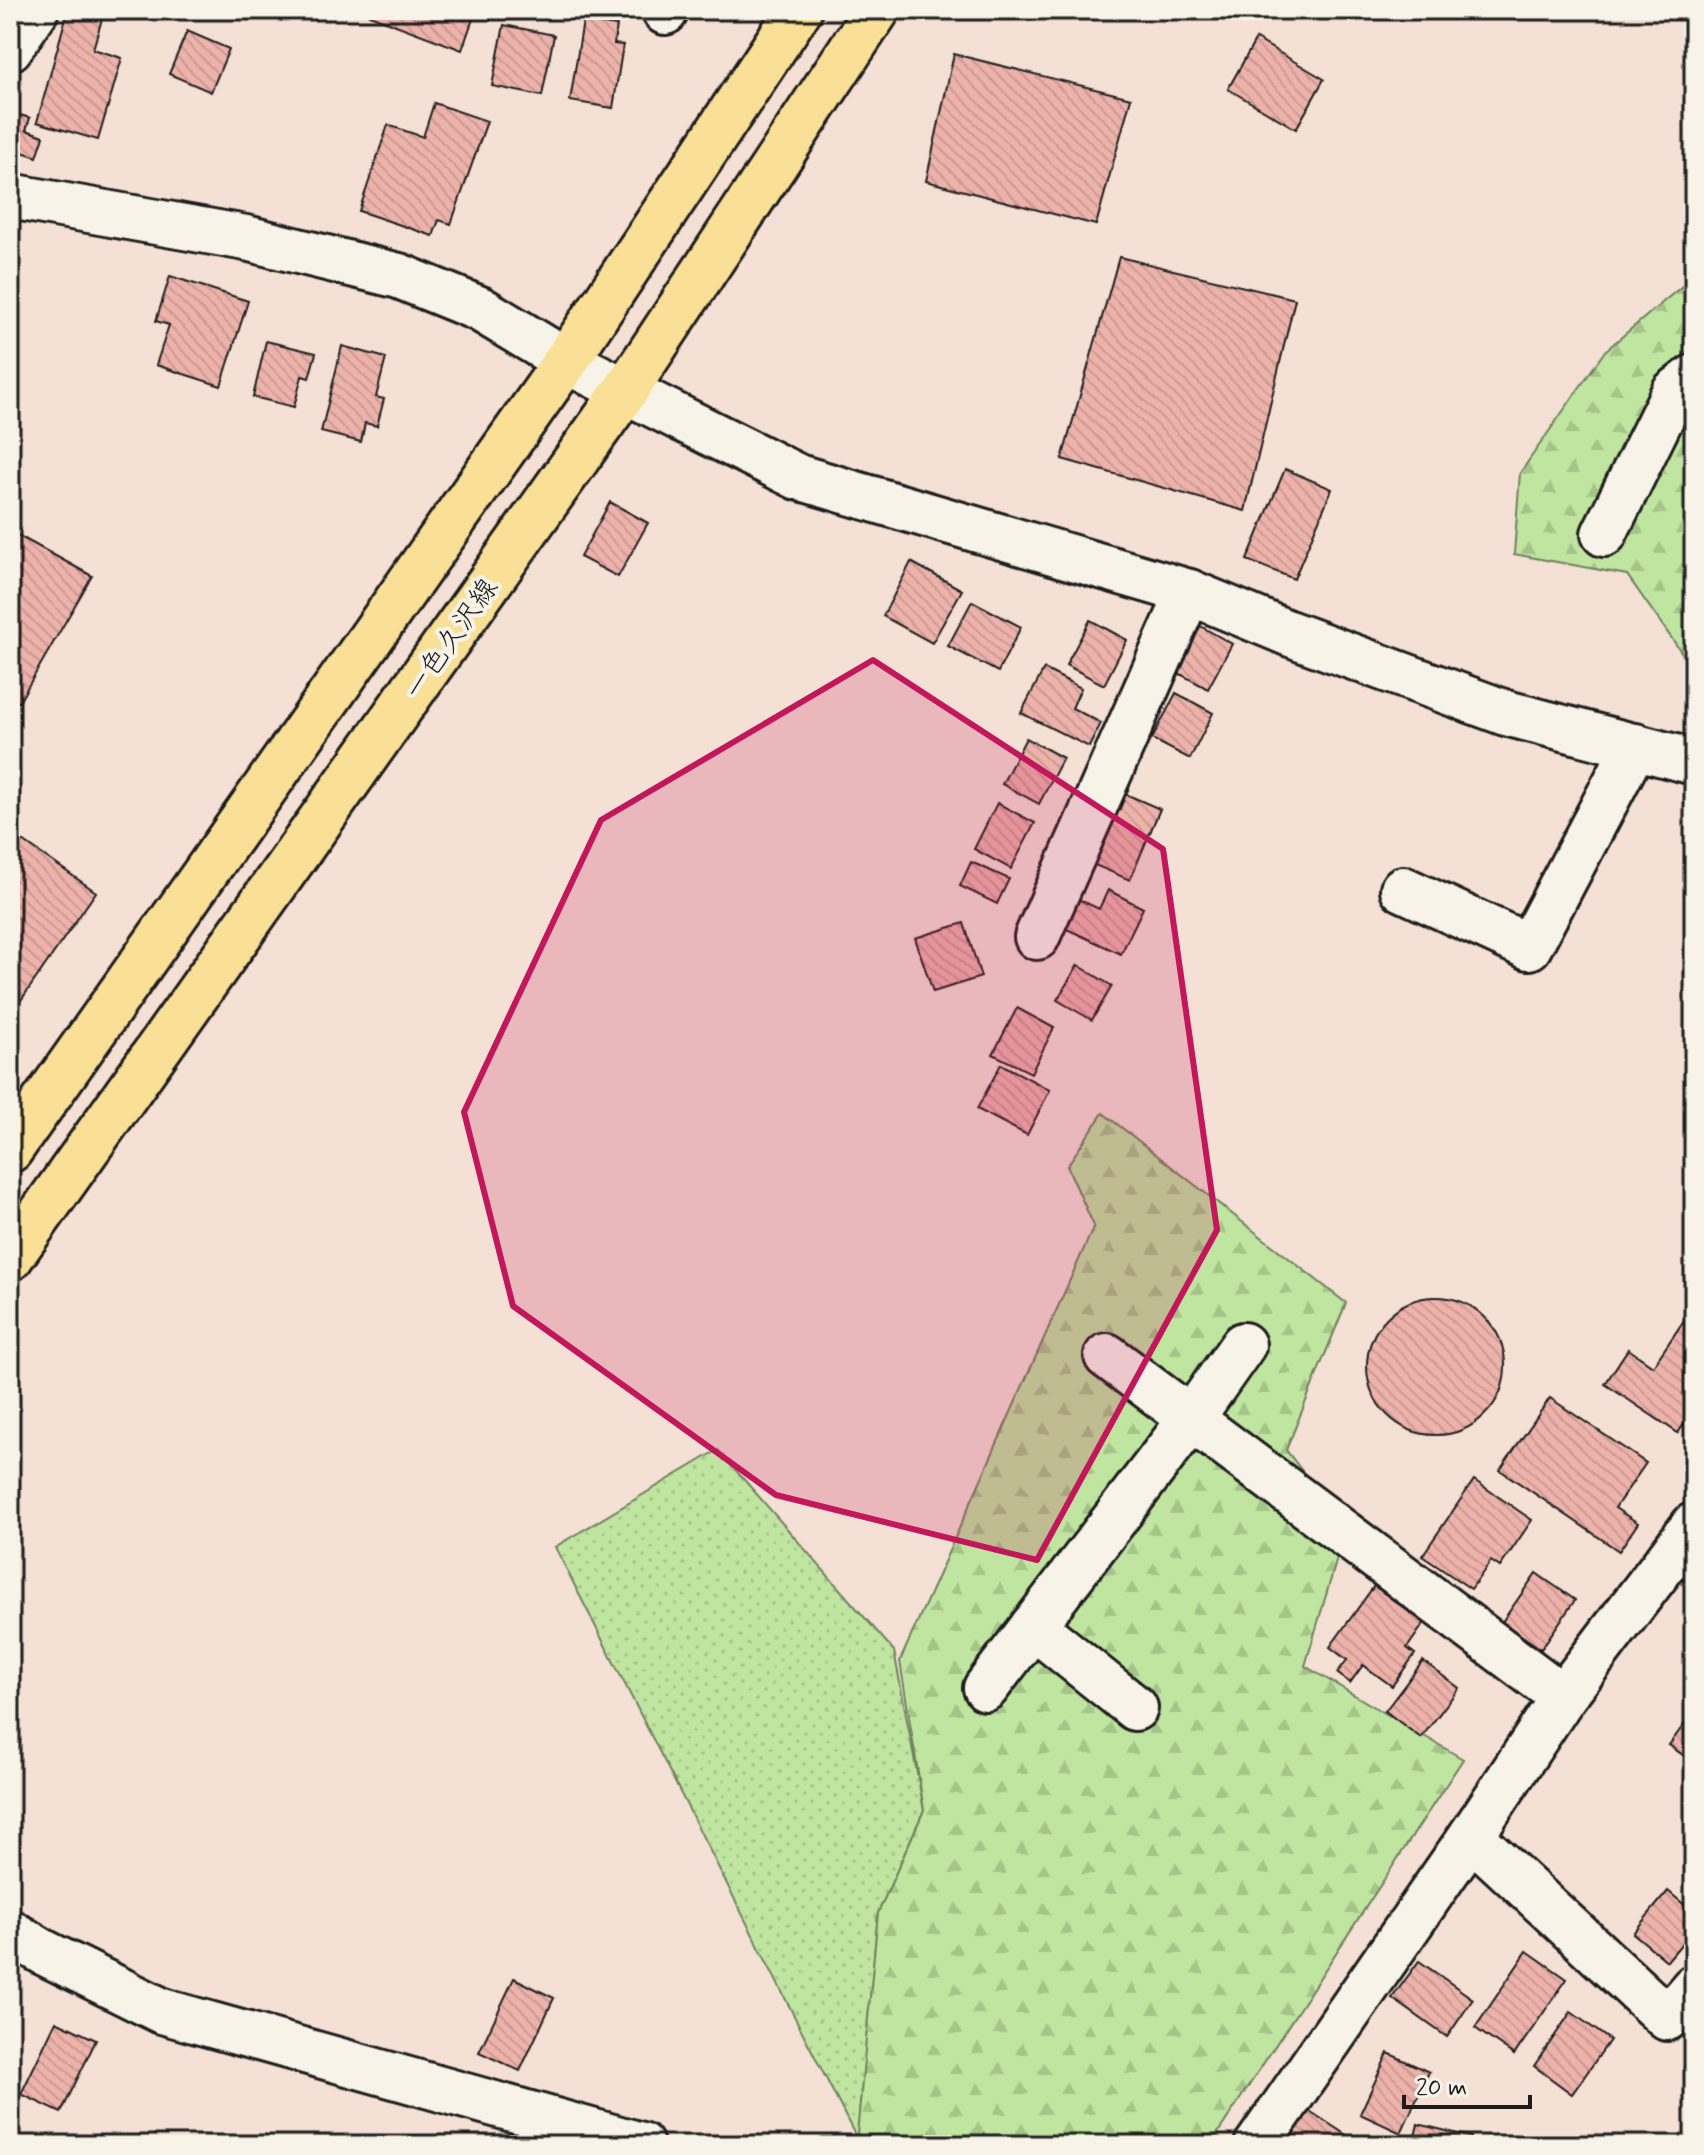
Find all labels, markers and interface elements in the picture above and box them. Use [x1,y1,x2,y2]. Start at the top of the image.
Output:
street label: 一色久沢線 [397,571,507,707]
scale bar [1404,2059,1530,2109]
text: 20 m [1416,2073,1467,2104]

